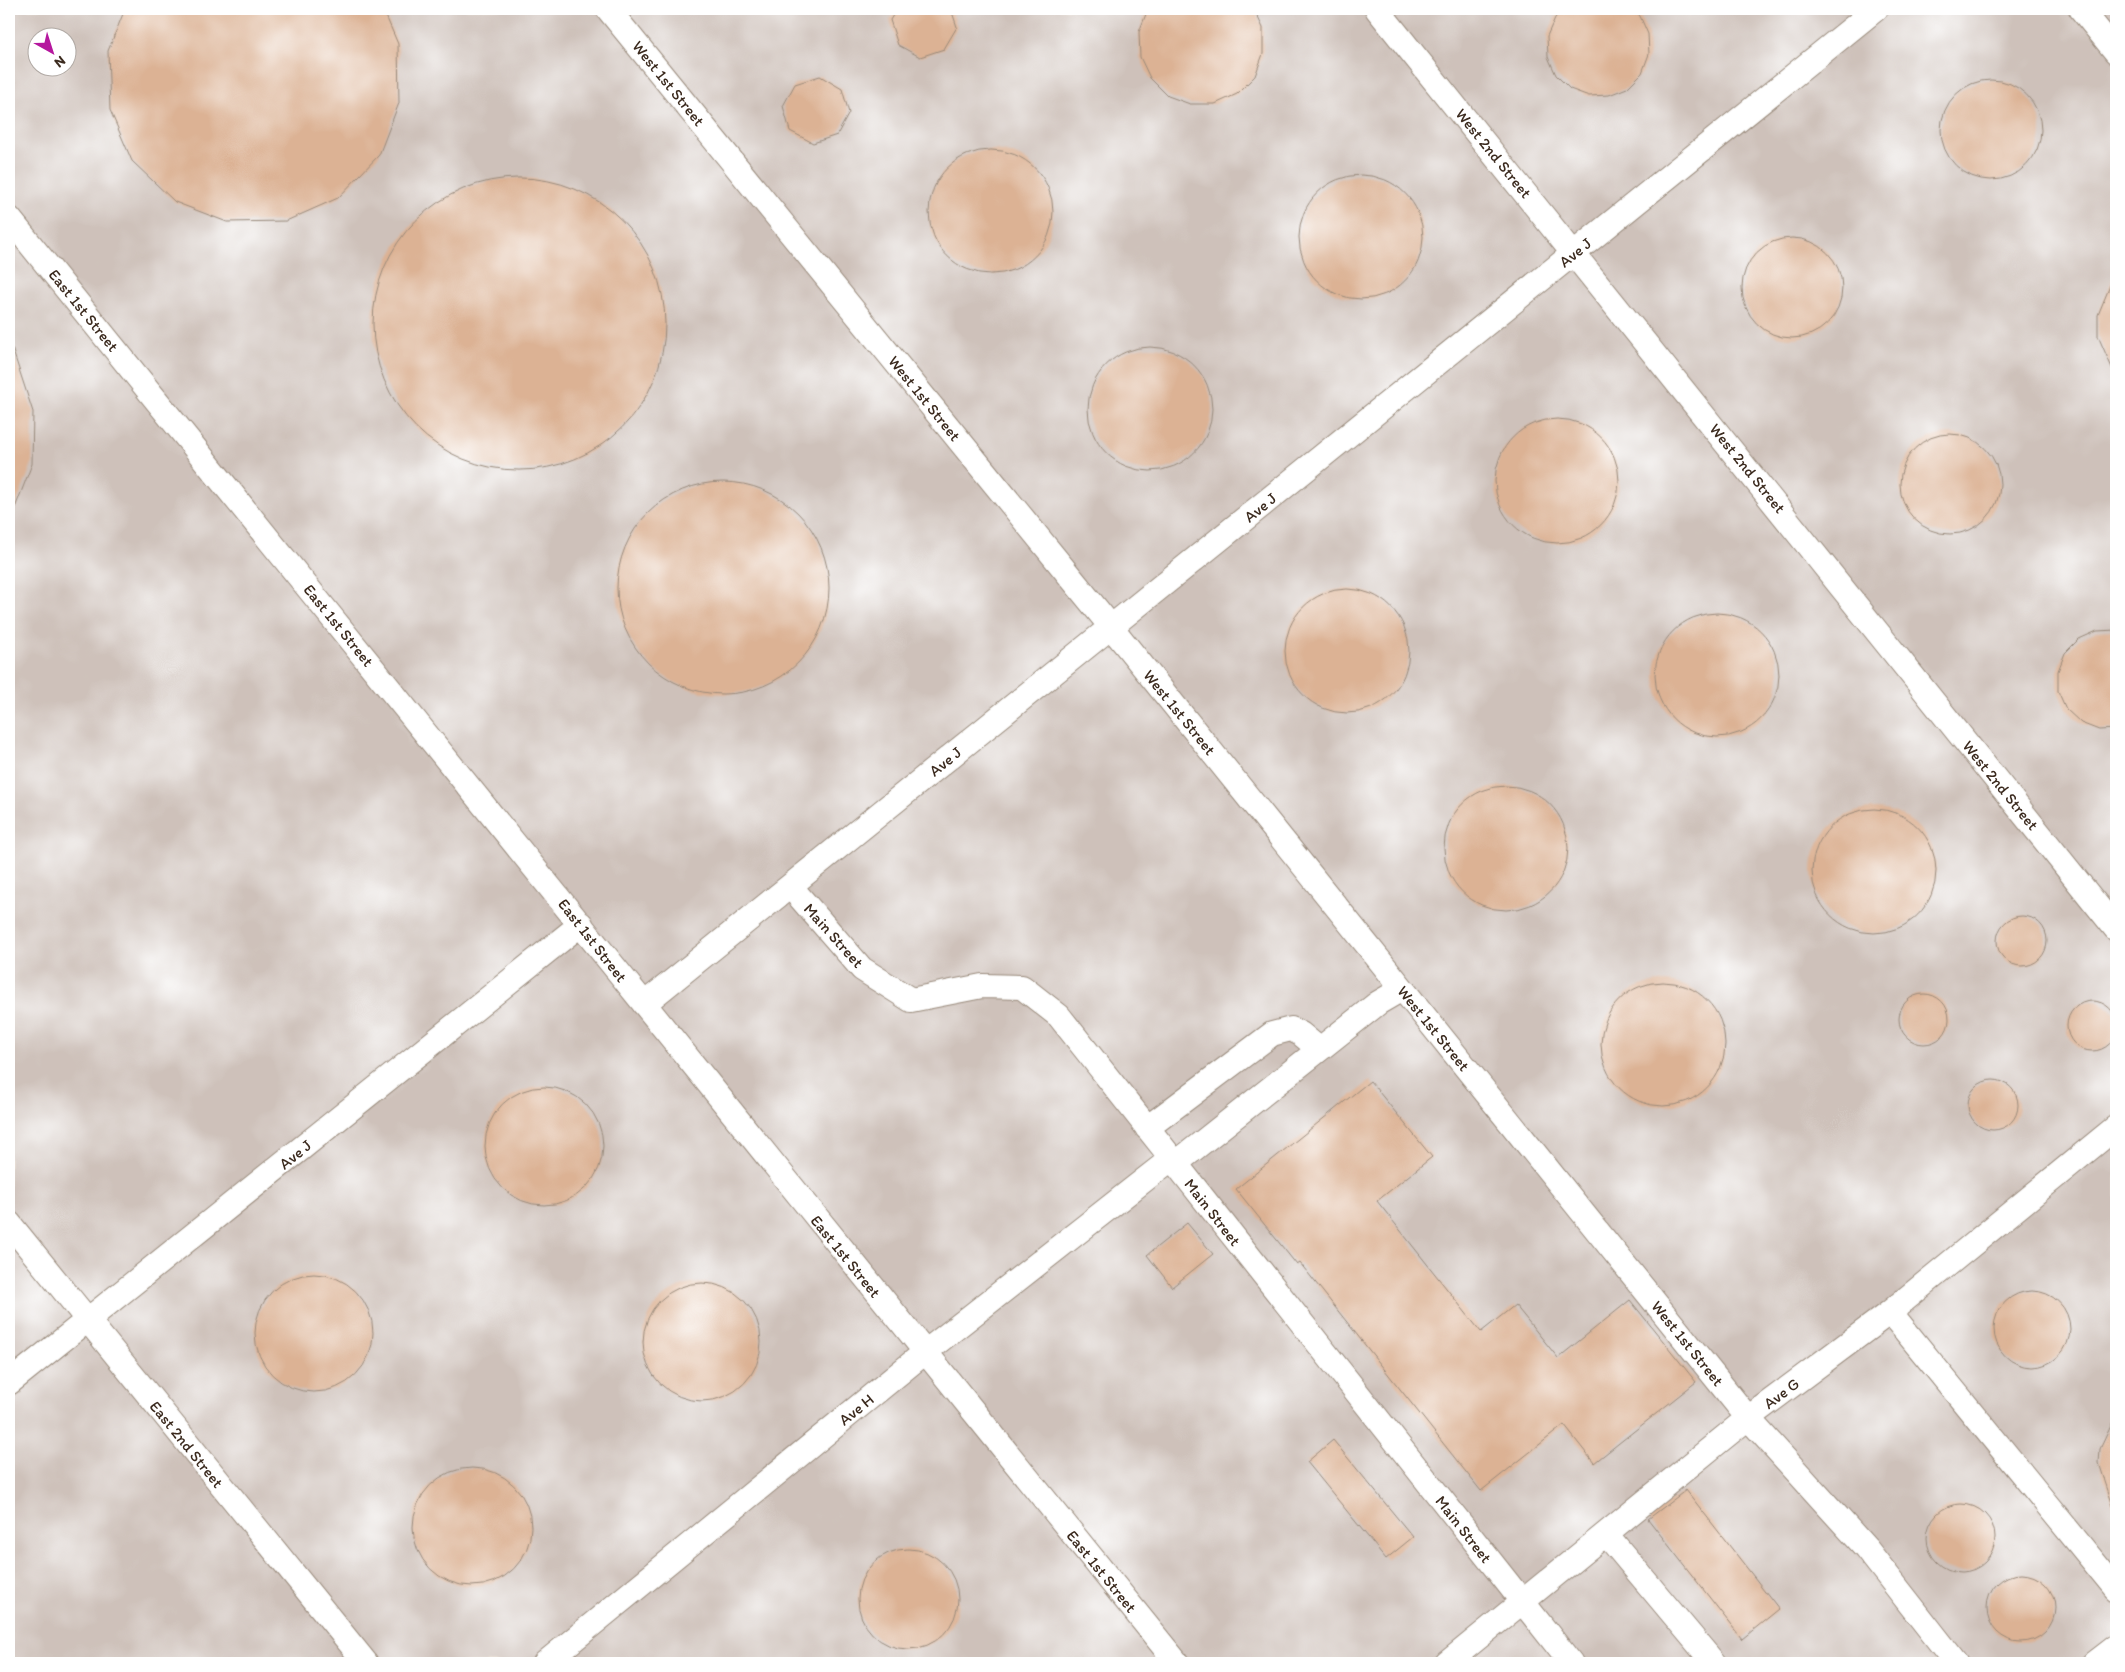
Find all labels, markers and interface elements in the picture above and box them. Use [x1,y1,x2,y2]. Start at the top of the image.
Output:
north arrow [28,28,78,78]
street label: West 1st Street [628,37,709,130]
text: N [51,52,69,71]
street label: West 2nd Street [1452,105,1536,202]
street label: Ave J [1555,233,1596,271]
street label: East 1st Street [45,265,123,355]
street label: West 1st Street [884,352,965,445]
street label: West 2nd Street [1706,420,1790,517]
street label: Ave J [1240,488,1281,526]
street label: East 1st Street [300,580,378,670]
street label: West 1st Street [1139,666,1220,759]
street label: West 2nd Street [1959,737,2043,834]
street label: Ave J [925,742,966,780]
street label: East 1st Street [554,895,631,986]
street label: Main Street [800,899,868,972]
street label: West 1st Street [1393,982,1474,1075]
street label: Ave J [275,1135,316,1173]
street label: Main Street [1180,1175,1245,1250]
street label: East 1st Street [807,1211,885,1301]
street label: West 1st Street [1647,1297,1728,1390]
street label: Ave G [1760,1374,1803,1413]
street label: Ave H [835,1390,878,1429]
street label: East 2nd Street [146,1397,227,1492]
street label: Main Street [1431,1492,1496,1567]
street label: East 1st Street [1063,1526,1141,1616]

